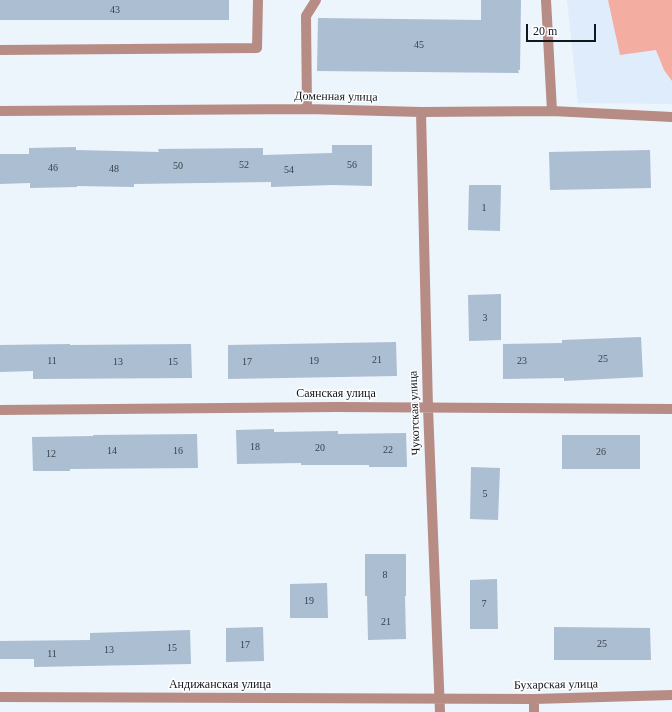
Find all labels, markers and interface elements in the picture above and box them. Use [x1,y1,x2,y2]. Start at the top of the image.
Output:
house number: 43 [110,4,120,16]
scale bar [528,16,598,42]
text: 20 m [533,24,557,38]
house number: 45 [414,39,424,51]
street label: Доменная улица [294,89,378,105]
house number: 52 [239,159,249,171]
house number: 56 [347,159,357,171]
house number: 50 [173,160,183,172]
house number: 46 [48,162,58,174]
house number: 48 [109,163,119,175]
house number: 54 [284,164,294,176]
house number: 1 [482,202,486,214]
house number: 3 [482,312,488,324]
house number: 25 [598,353,608,365]
house number: 21 [372,354,382,366]
house number: 11 [47,355,57,367]
house number: 19 [309,355,319,367]
house number: 23 [517,355,527,367]
house number: 13 [113,356,123,368]
house number: 15 [168,356,178,368]
house number: 17 [242,356,252,368]
street label: Чукотская улица [406,370,424,456]
street label: Саянская улица [296,387,376,401]
house number: 18 [250,441,260,453]
house number: 20 [315,442,325,454]
house number: 22 [383,444,393,456]
house number: 14 [107,445,117,457]
house number: 16 [173,445,183,457]
house number: 26 [596,446,606,458]
house number: 12 [46,448,56,460]
house number: 5 [482,488,488,500]
house number: 8 [382,569,388,581]
house number: 19 [304,595,314,607]
house number: 7 [482,598,486,610]
house number: 21 [381,616,391,628]
house number: 25 [597,638,607,650]
house number: 17 [240,639,250,651]
house number: 15 [167,642,177,654]
house number: 13 [104,644,114,656]
house number: 11 [47,648,57,660]
street label: Бухарская улица [514,677,598,693]
street label: Андижанская улица [169,678,271,692]

